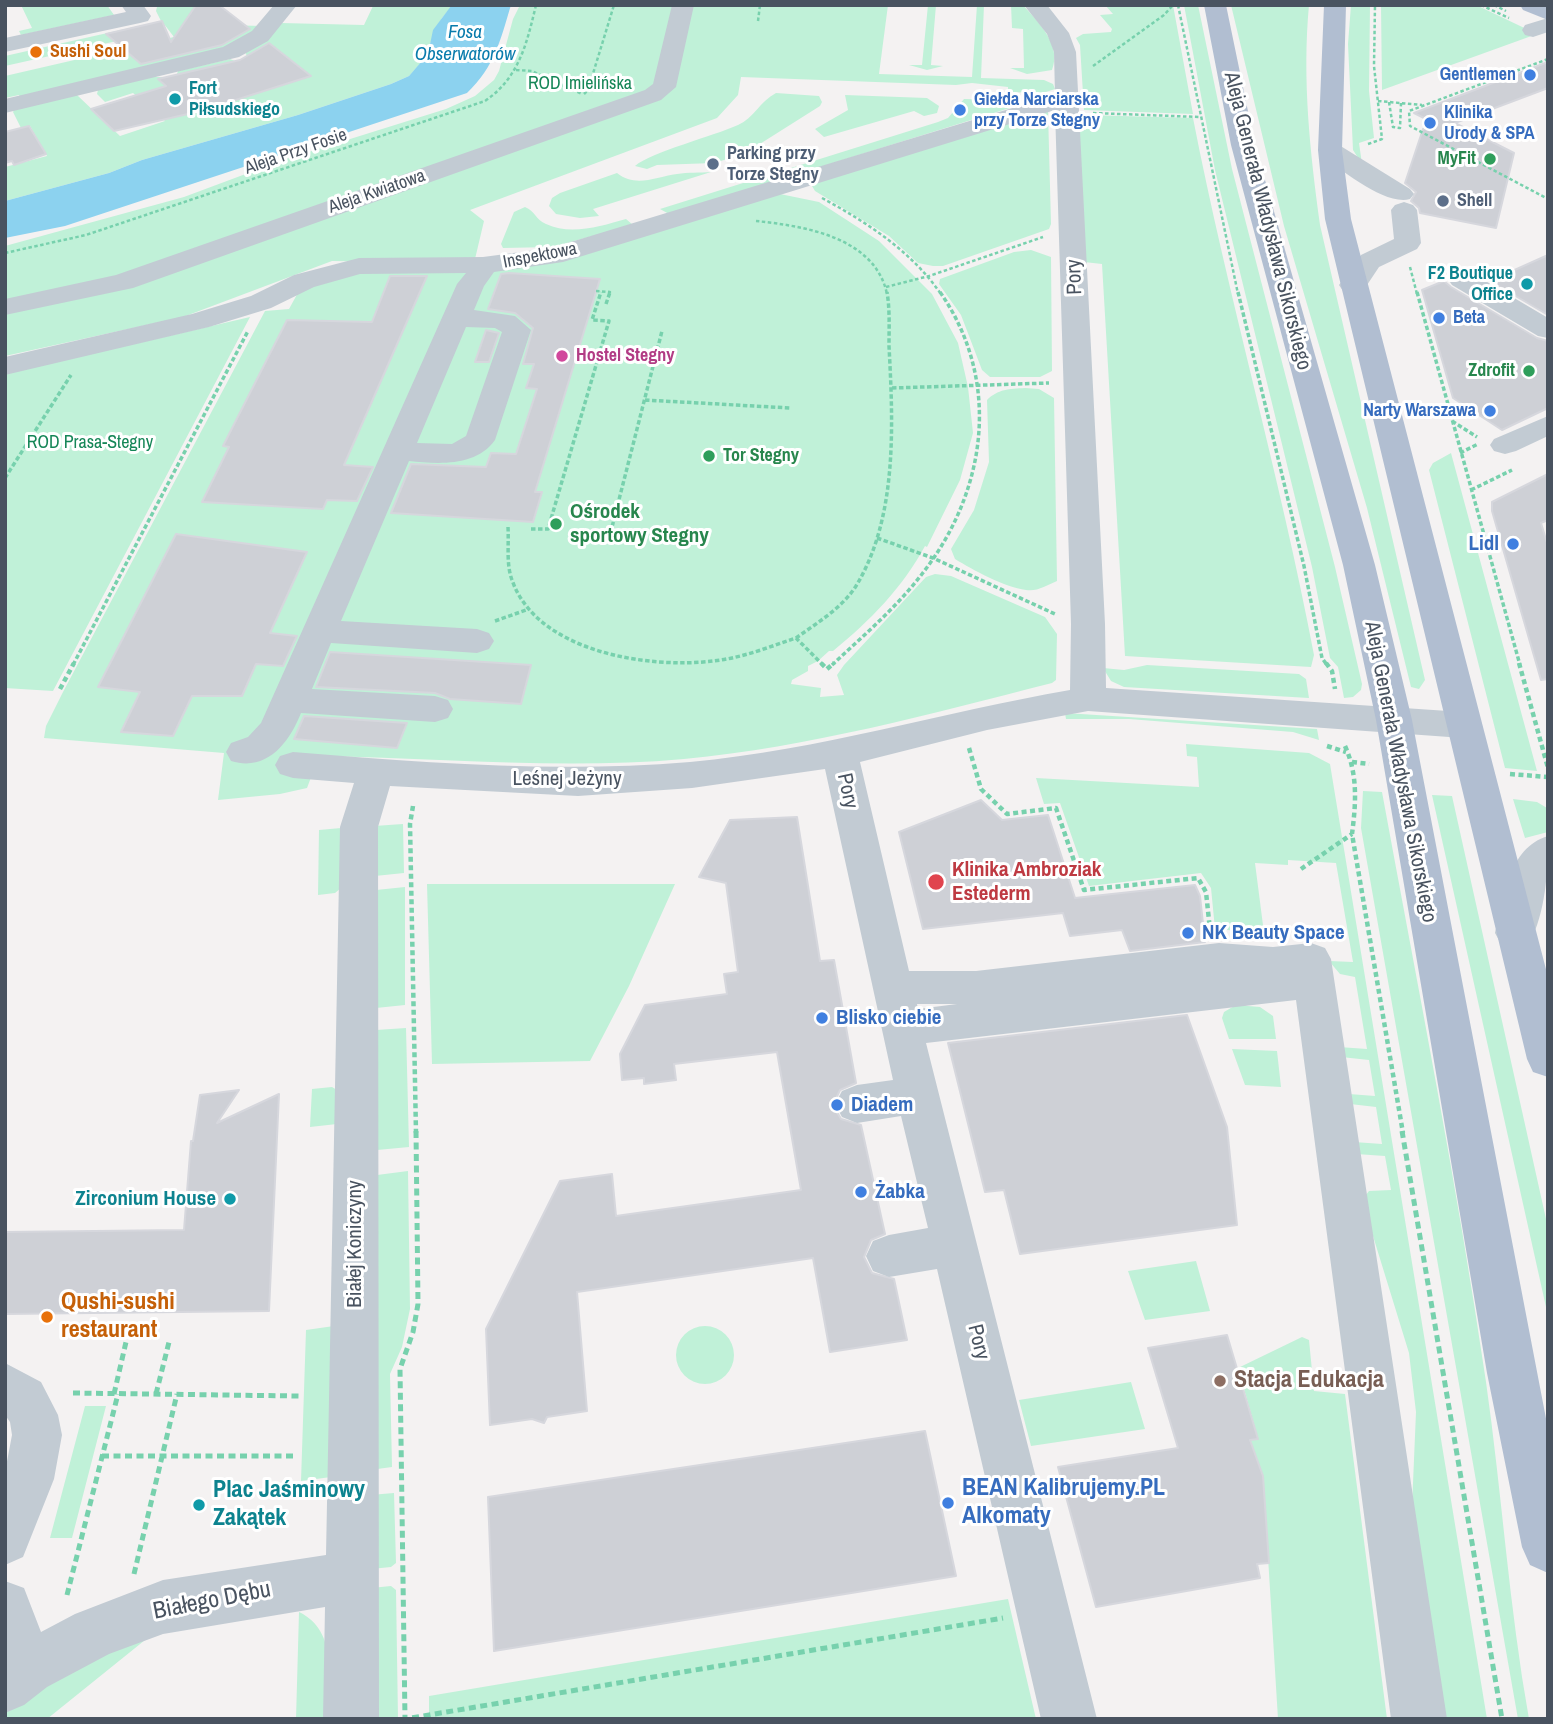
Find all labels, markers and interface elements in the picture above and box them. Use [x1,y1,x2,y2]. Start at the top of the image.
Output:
water label: Fosa Obserwatorów [415,22,515,66]
place label: Sushi Soul [50,41,126,63]
marker: Sushi Soul [28,44,44,60]
place label: Gentlemen [1440,64,1516,86]
marker: Gentlemen [1522,67,1538,83]
street label: Aleja Generała Władysława Sikorskiego [1218,69,1316,373]
park label: ROD Imielińska [528,73,632,95]
place label: Fort Piłsudskiego [189,78,280,120]
place label: Giełda Narciarska przy Torze Stegny [974,89,1100,132]
marker: Fort Piłsudskiego [167,91,183,107]
marker: Giełda Narciarska przy Torze Stegny [952,102,968,118]
place label: Klinika Urody & SPA [1444,102,1535,144]
marker: Klinika Urody & SPA [1422,115,1438,131]
street label: Aleja Przy Fosie [242,124,350,180]
place label: Parking przy Torze Stegny [727,143,819,186]
place label: MyFit [1437,148,1476,170]
marker: MyFit [1482,151,1498,167]
marker: Parking przy Torze Stegny [705,156,721,172]
street label: Aleja Kwiatowa [326,165,428,219]
place label: Shell [1457,190,1492,212]
marker: Shell [1435,193,1451,209]
street label: Inspektowa [501,238,579,274]
street label: Pory [1062,259,1088,295]
place label: F2 Boutique Office [1428,263,1513,306]
marker: F2 Boutique Office [1519,276,1535,292]
place label: Beta [1453,307,1485,329]
marker: Beta [1431,310,1447,326]
place label: Hostel Stegny [576,345,674,367]
marker: Hostel Stegny [554,348,570,364]
place label: Zdrofit [1468,360,1515,382]
marker: Zdrofit [1521,363,1537,379]
place label: Narty Warszawa [1363,400,1476,422]
marker: Narty Warszawa [1482,403,1498,419]
park label: ROD Prasa-Stegny [27,432,153,454]
place label: Tor Stegny [723,445,799,467]
marker: Tor Stegny [701,448,717,464]
place label: Ośrodek sportowy Stegny [570,499,709,549]
marker: Ośrodek sportowy Stegny [548,516,564,532]
place label: Lidl [1468,531,1499,557]
marker: Lidl [1505,536,1521,552]
street label: Aleja Generała Władysława Sikorskiego [1358,619,1442,925]
street label: Leśnej Jeżyny [512,766,622,792]
street label: Pory [831,771,863,811]
place label: Klinika Ambroziak Estederm [952,857,1101,907]
marker: Klinika Ambroziak Estederm [926,872,946,892]
place label: NK Beauty Space [1202,920,1345,946]
marker: NK Beauty Space [1180,925,1196,941]
place label: Blisko ciebie [836,1005,941,1031]
marker: Blisko ciebie [814,1010,830,1026]
place label: Diadem [851,1092,913,1118]
marker: Diadem [829,1097,845,1113]
place label: Żabka [875,1179,925,1205]
street label: Białej Koniczyny [342,1180,368,1308]
marker: Żabka [853,1184,869,1200]
place label: Zirconium House [75,1186,216,1212]
marker: Zirconium House [222,1191,238,1207]
place label: Qushi-sushi restaurant [61,1289,175,1345]
marker: Qushi-sushi restaurant [39,1309,55,1325]
street label: Pory [961,1322,995,1362]
place label: Stacja Edukacja [1234,1367,1384,1395]
marker: Stacja Edukacja [1212,1373,1228,1389]
place label: BEAN Kalibrujemy.PL Alkomaty [962,1475,1165,1531]
place label: Plac Jaśminowy Zakątek [213,1477,365,1533]
marker: BEAN Kalibrujemy.PL Alkomaty [940,1495,956,1511]
marker: Plac Jaśminowy Zakątek [191,1497,207,1513]
street label: Białego Dębu [151,1575,273,1627]

